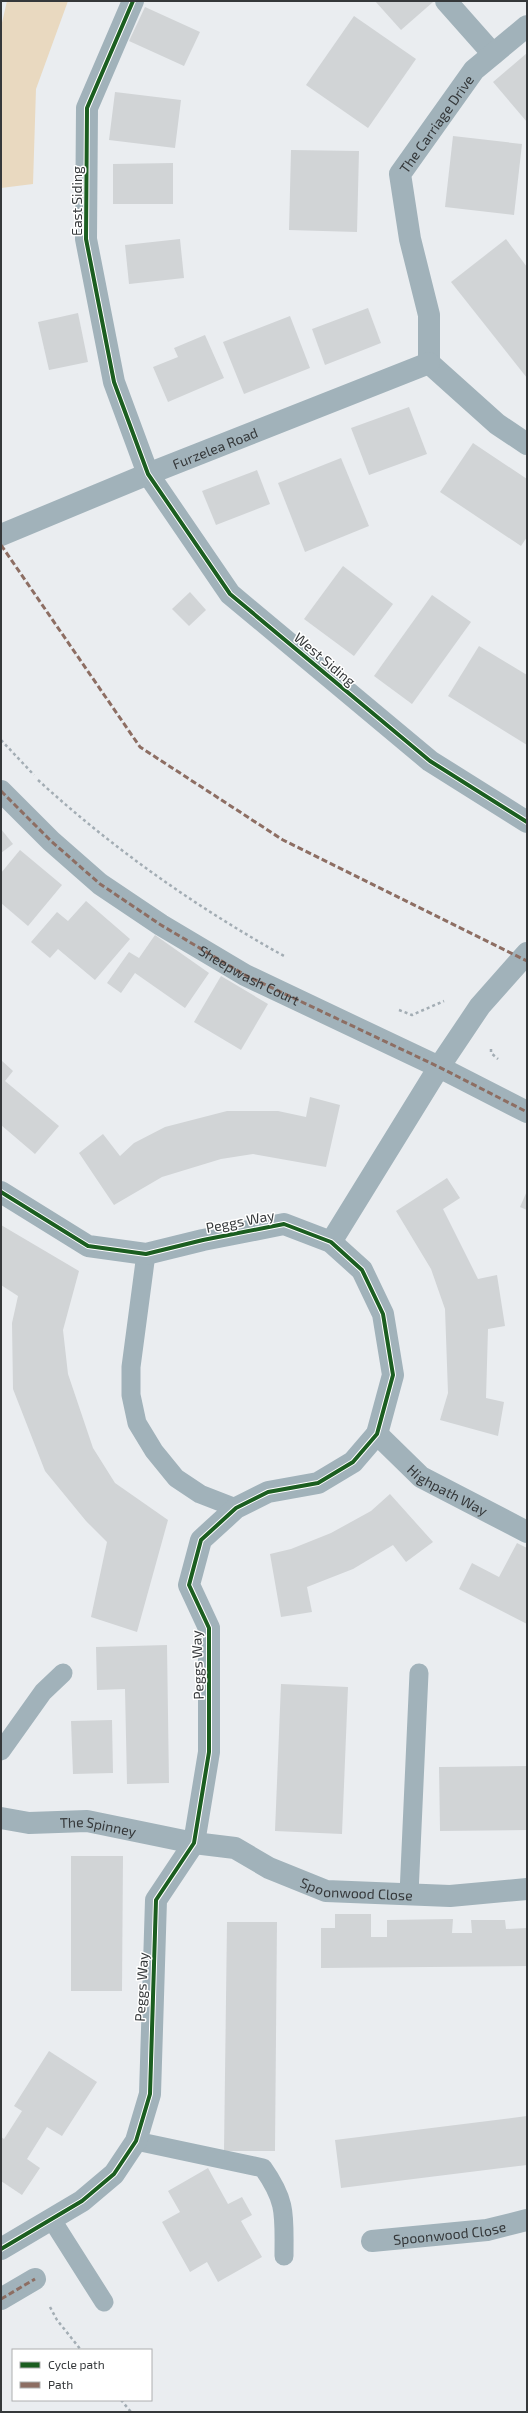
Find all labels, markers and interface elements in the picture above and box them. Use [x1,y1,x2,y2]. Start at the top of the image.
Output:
street label: The Carriage Drive [395,71,477,176]
street label: East Siding [68,166,85,236]
street label: Furzelea Road [170,423,260,472]
street label: West Siding [291,628,359,690]
street label: Sheepwash Court [196,941,303,1008]
street label: Peggs Way [204,1206,276,1236]
street label: Highpath Way [404,1460,491,1519]
street label: Peggs Way [187,1629,207,1700]
street label: The Spinney [59,1813,139,1840]
street label: Spoonwood Close [298,1873,413,1903]
street label: Peggs Way [131,1951,151,2022]
street label: Spoonwood Close [392,2217,508,2247]
legend [12,2349,152,2401]
text: Cycle path [48,2357,105,2371]
text: Path [48,2377,73,2391]

